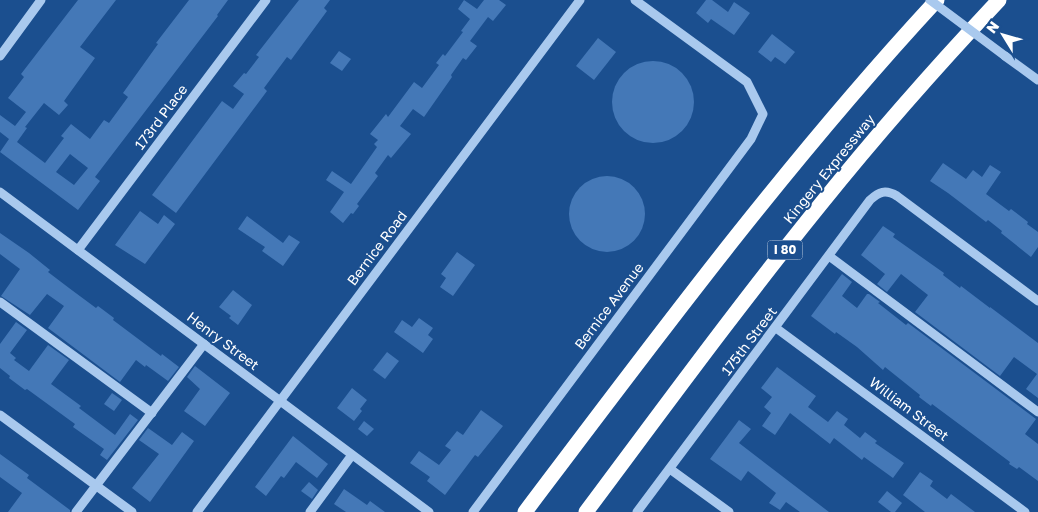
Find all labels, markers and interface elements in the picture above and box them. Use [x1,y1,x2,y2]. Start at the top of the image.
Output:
north arrow [978,10,1028,60]
text: N [982,18,1002,36]
street label: 173rd Place [131,81,191,153]
street label: Kingery Expressway [779,111,878,227]
street label: Bernice Road [343,207,410,288]
road number: I 80 [768,240,802,260]
street label: Bernice Avenue [571,259,647,352]
street label: 175th Street [717,303,780,378]
street label: Henry Street [184,308,263,373]
street label: William Street [866,373,952,444]

